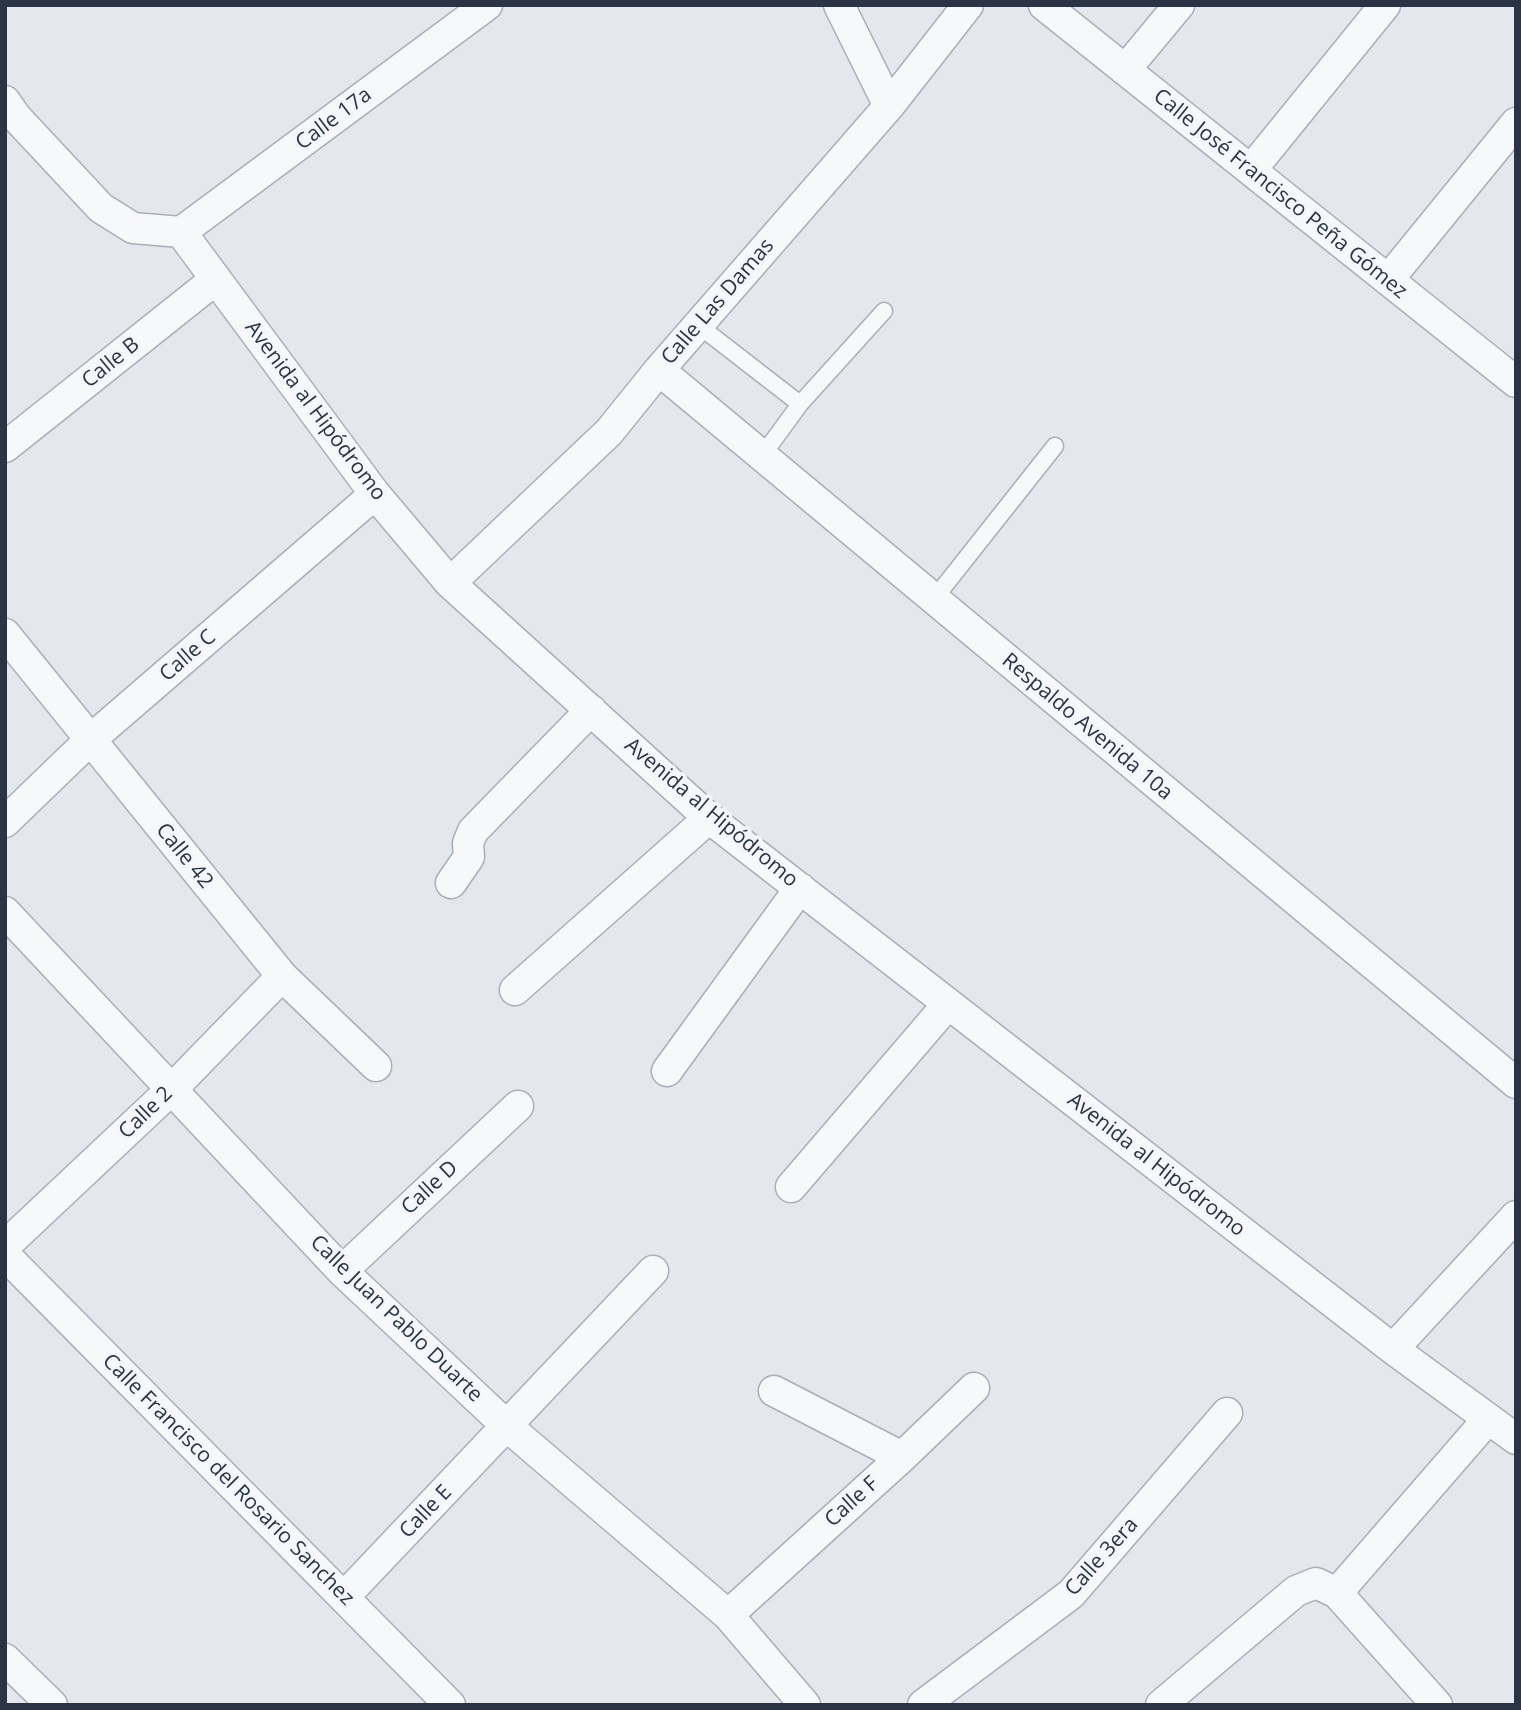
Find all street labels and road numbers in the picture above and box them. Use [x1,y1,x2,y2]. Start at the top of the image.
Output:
street label: Calle 17a [291,82,377,156]
street label: Calle José Francisco Peña Gómez [1148,84,1412,304]
street label: Calle Las Damas [656,234,780,370]
street label: Avenida al Hipódromo [239,316,391,506]
street label: Calle B [77,332,145,394]
street label: Calle C [155,625,221,687]
street label: Respaldo Avenida 10a [997,648,1177,806]
street label: Avenida al Hipódromo [619,733,803,893]
street label: Calle 42 [150,818,218,894]
street label: Calle 2 [114,1081,178,1145]
street label: Avenida al Hipódromo [1062,1088,1250,1242]
street label: Calle D [397,1156,463,1220]
street label: Calle Juan Pablo Duarte [305,1230,487,1408]
street label: Calle Francisco del Rosario Sanchez [97,1349,359,1611]
street label: Calle F [820,1471,884,1533]
street label: Calle E [395,1480,457,1544]
street label: Calle 3era [1060,1513,1144,1601]

